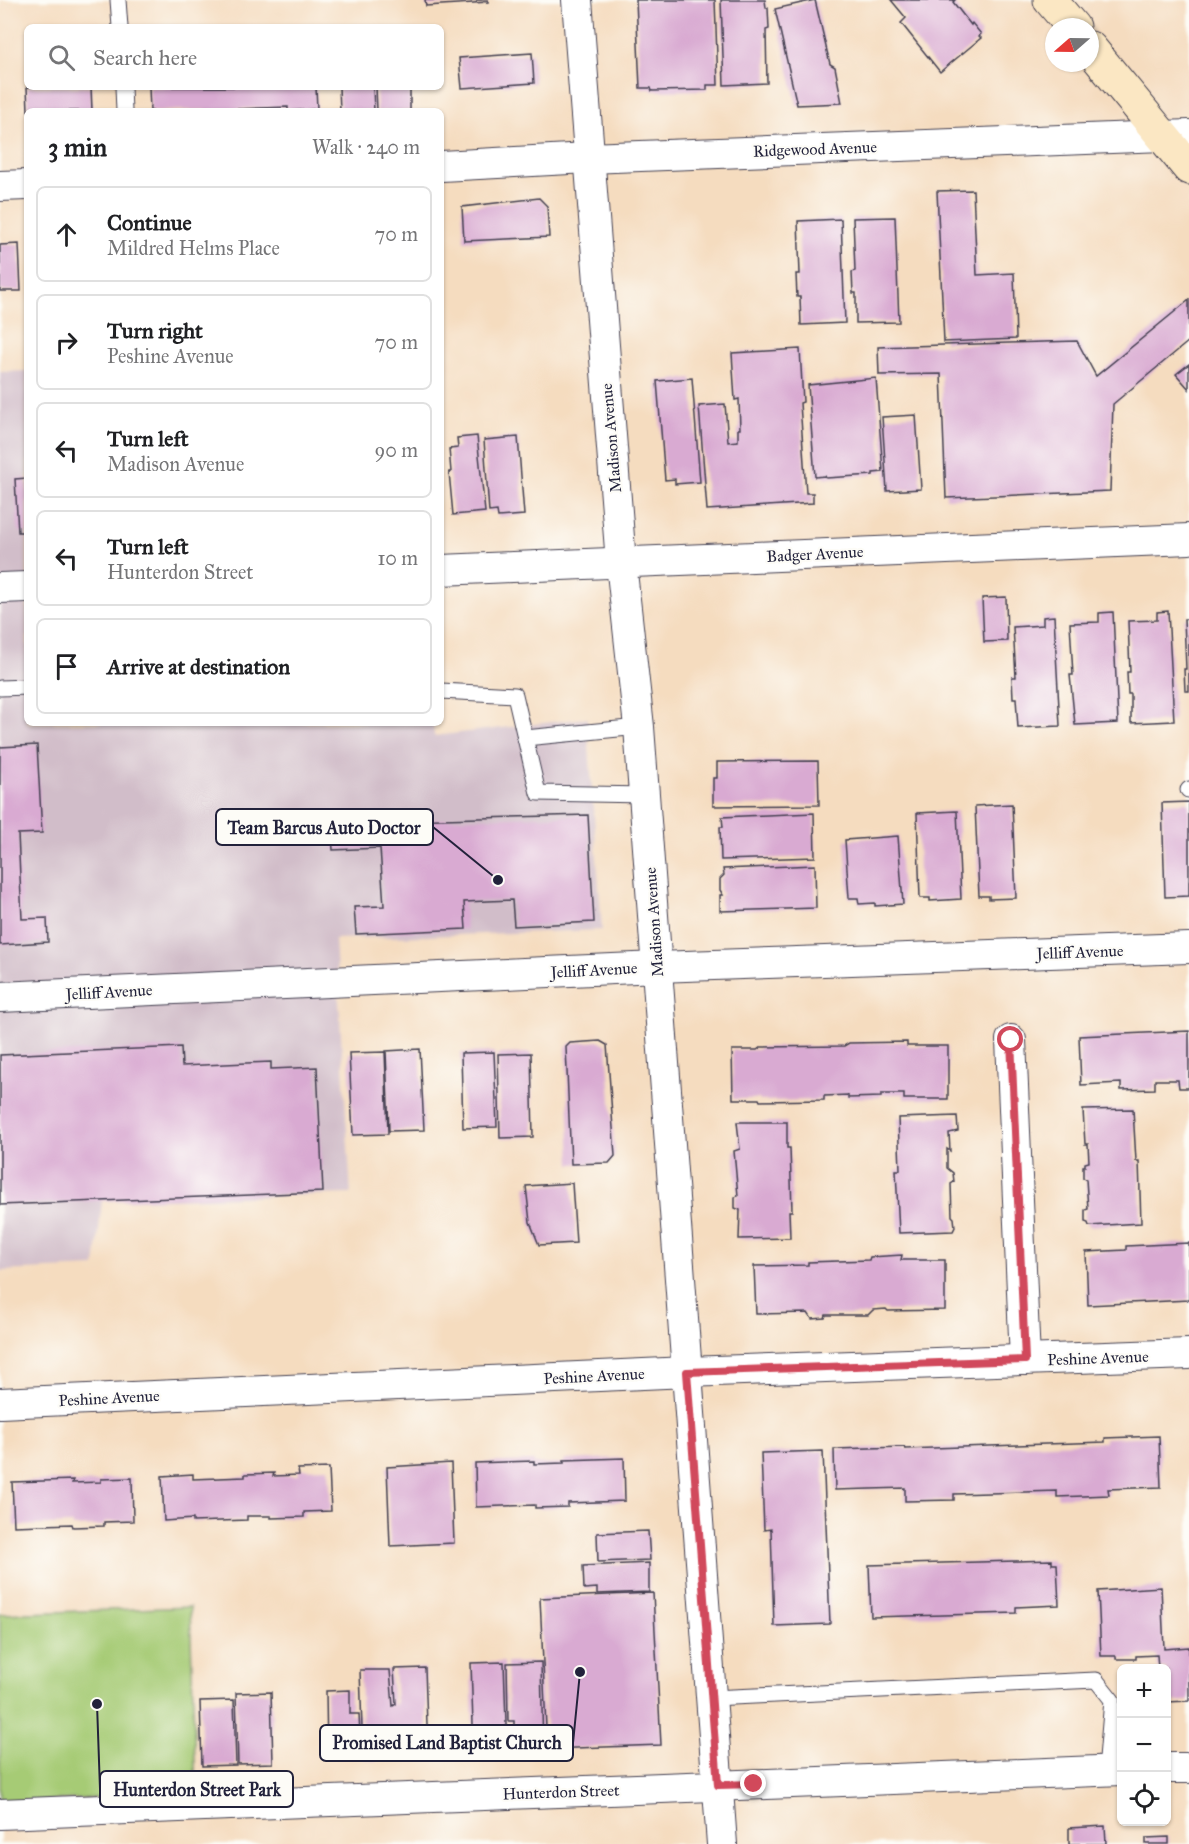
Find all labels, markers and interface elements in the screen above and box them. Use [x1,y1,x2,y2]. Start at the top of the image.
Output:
north arrow [1045,18,1099,72]
search box [24,24,444,90]
icon: search [45,41,78,74]
text: Search here [93,44,197,71]
text: 3 min [48,131,107,163]
text: Walk · 240 m [312,135,420,159]
street label: Ridgewood Avenue [753,137,878,162]
text: Continue [107,209,192,236]
icon: ahead [50,218,83,251]
text: 70 m [375,222,418,246]
text: Mildred Helms Place [107,236,280,260]
text: Turn right [107,317,203,344]
icon: right [50,326,83,359]
text: 70 m [375,330,418,354]
text: Peshine Avenue [107,344,234,368]
street label: Madison Avenue [597,382,625,494]
text: Turn left [107,425,189,452]
icon: left [50,434,83,467]
text: 90 m [375,438,418,462]
text: Madison Avenue [107,452,244,476]
text: Turn left [107,533,189,560]
icon: left [50,542,83,575]
street label: Badger Avenue [766,542,864,567]
text: 10 m [377,546,418,570]
text: Hunterdon Street [107,560,253,584]
icon: arrive [50,650,83,683]
text: Arrive at destination [107,653,290,680]
callout: Team Barcus Auto Doctor [216,809,433,845]
text: Team Barcus Auto Doctor [226,817,422,839]
street label: Madison Avenue [641,866,667,977]
street label: Jelliff Avenue [1034,941,1124,964]
street label: Jelliff Avenue [548,958,638,983]
street label: Jelliff Avenue [63,980,153,1005]
route start [997,1026,1023,1052]
street label: Peshine Avenue [1047,1347,1149,1369]
street label: Peshine Avenue [543,1364,645,1388]
street label: Peshine Avenue [58,1386,160,1410]
map controls [1117,1664,1171,1826]
button: + [1117,1664,1171,1718]
button: − [1117,1718,1171,1772]
callout: Promised Land Baptist Church [320,1725,573,1761]
text: Promised Land Baptist Church [332,1732,563,1755]
route end [740,1770,766,1796]
callout: Hunterdon Street Park [100,1771,293,1807]
button: locate [1117,1772,1171,1826]
text: Hunterdon Street Park [113,1779,282,1801]
street label: Hunterdon Street [502,1780,620,1804]

